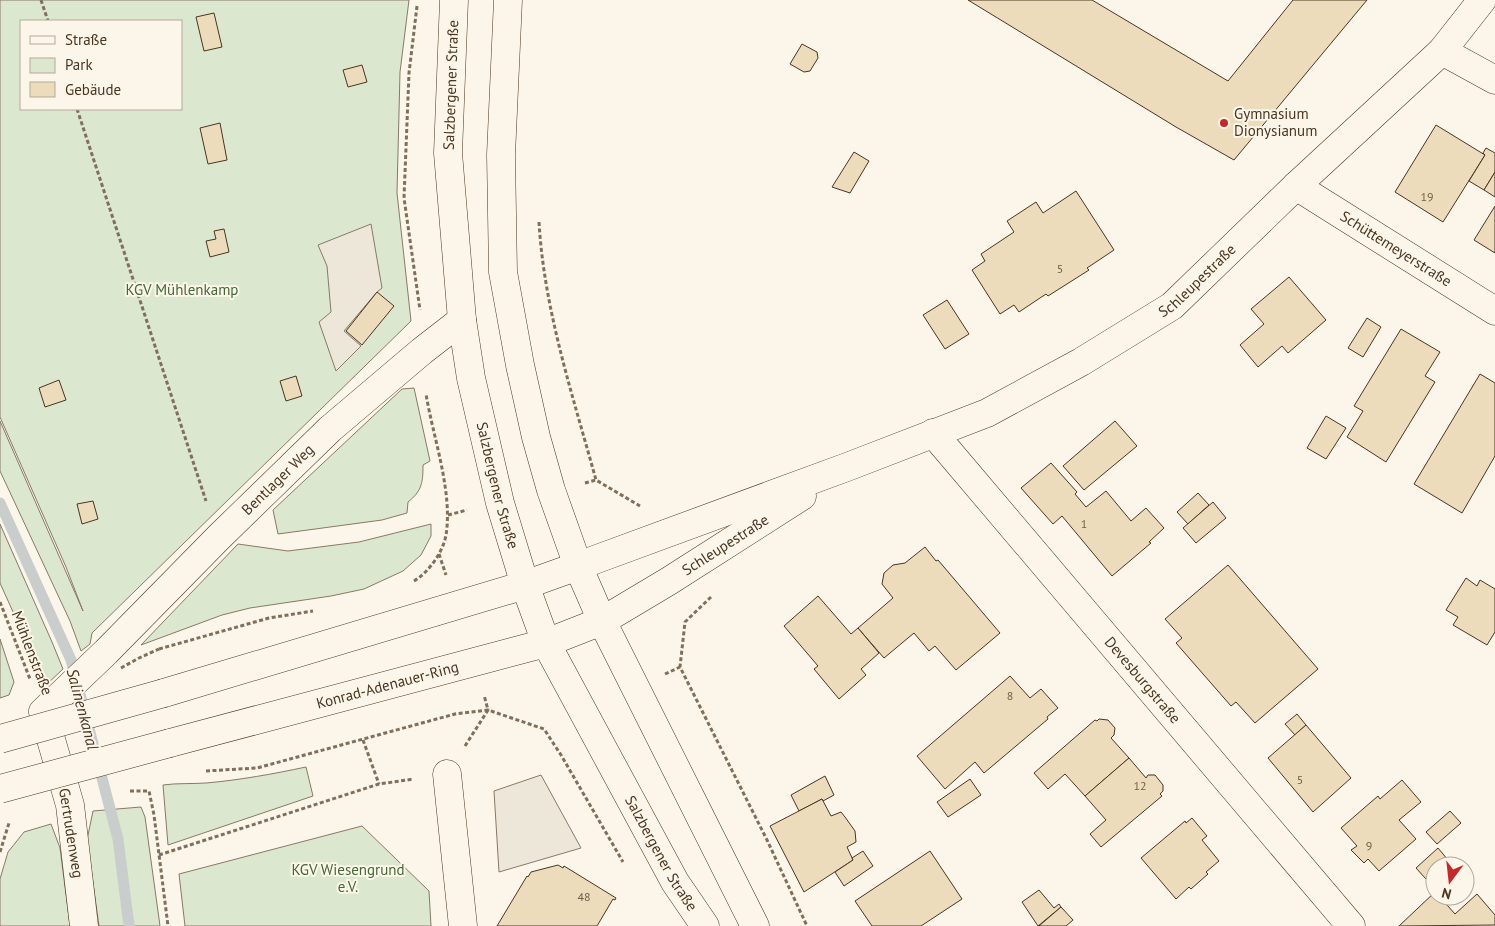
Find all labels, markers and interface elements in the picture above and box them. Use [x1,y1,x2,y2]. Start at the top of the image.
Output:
legend [20,20,182,110]
street label: Salzbergener Straße [439,20,462,150]
text: Straße [65,30,107,49]
text: Park [65,55,93,74]
text: Gebäude [65,80,121,99]
place label: Gymnasium Dionysianum [1234,104,1317,140]
marker: Gymnasium Dionysianum [1218,117,1230,129]
house number: 19 [1420,189,1434,204]
street label: Schüttemeyerstraße [1337,206,1456,290]
street label: Schleupestraße [1155,240,1239,321]
house number: 5 [1057,261,1063,276]
park label: KGV Mühlenkamp [126,280,238,299]
street label: Salzbergener Straße [473,420,523,551]
street label: Bentlager Weg [237,440,318,519]
street label: Schleupestraße [678,510,772,579]
house number: 1 [1081,516,1087,531]
street label: Mühlenstraße [8,608,57,698]
street label: Devesburgstraße [1101,632,1185,727]
street label: Konrad-Adenauer-Ring [314,657,460,713]
water label: Salinenkanal [63,666,104,753]
house number: 8 [1007,688,1013,703]
house number: 5 [1297,772,1303,787]
house number: 12 [1133,778,1147,793]
street label: Gertrudenweg [55,787,88,879]
street label: Salzbergener Straße [621,792,702,915]
house number: 9 [1366,838,1372,853]
north arrow [1425,856,1475,906]
park label: KGV Wiesengrund e.V. [291,860,405,896]
text: N [1440,884,1453,903]
house number: 48 [577,889,591,904]

